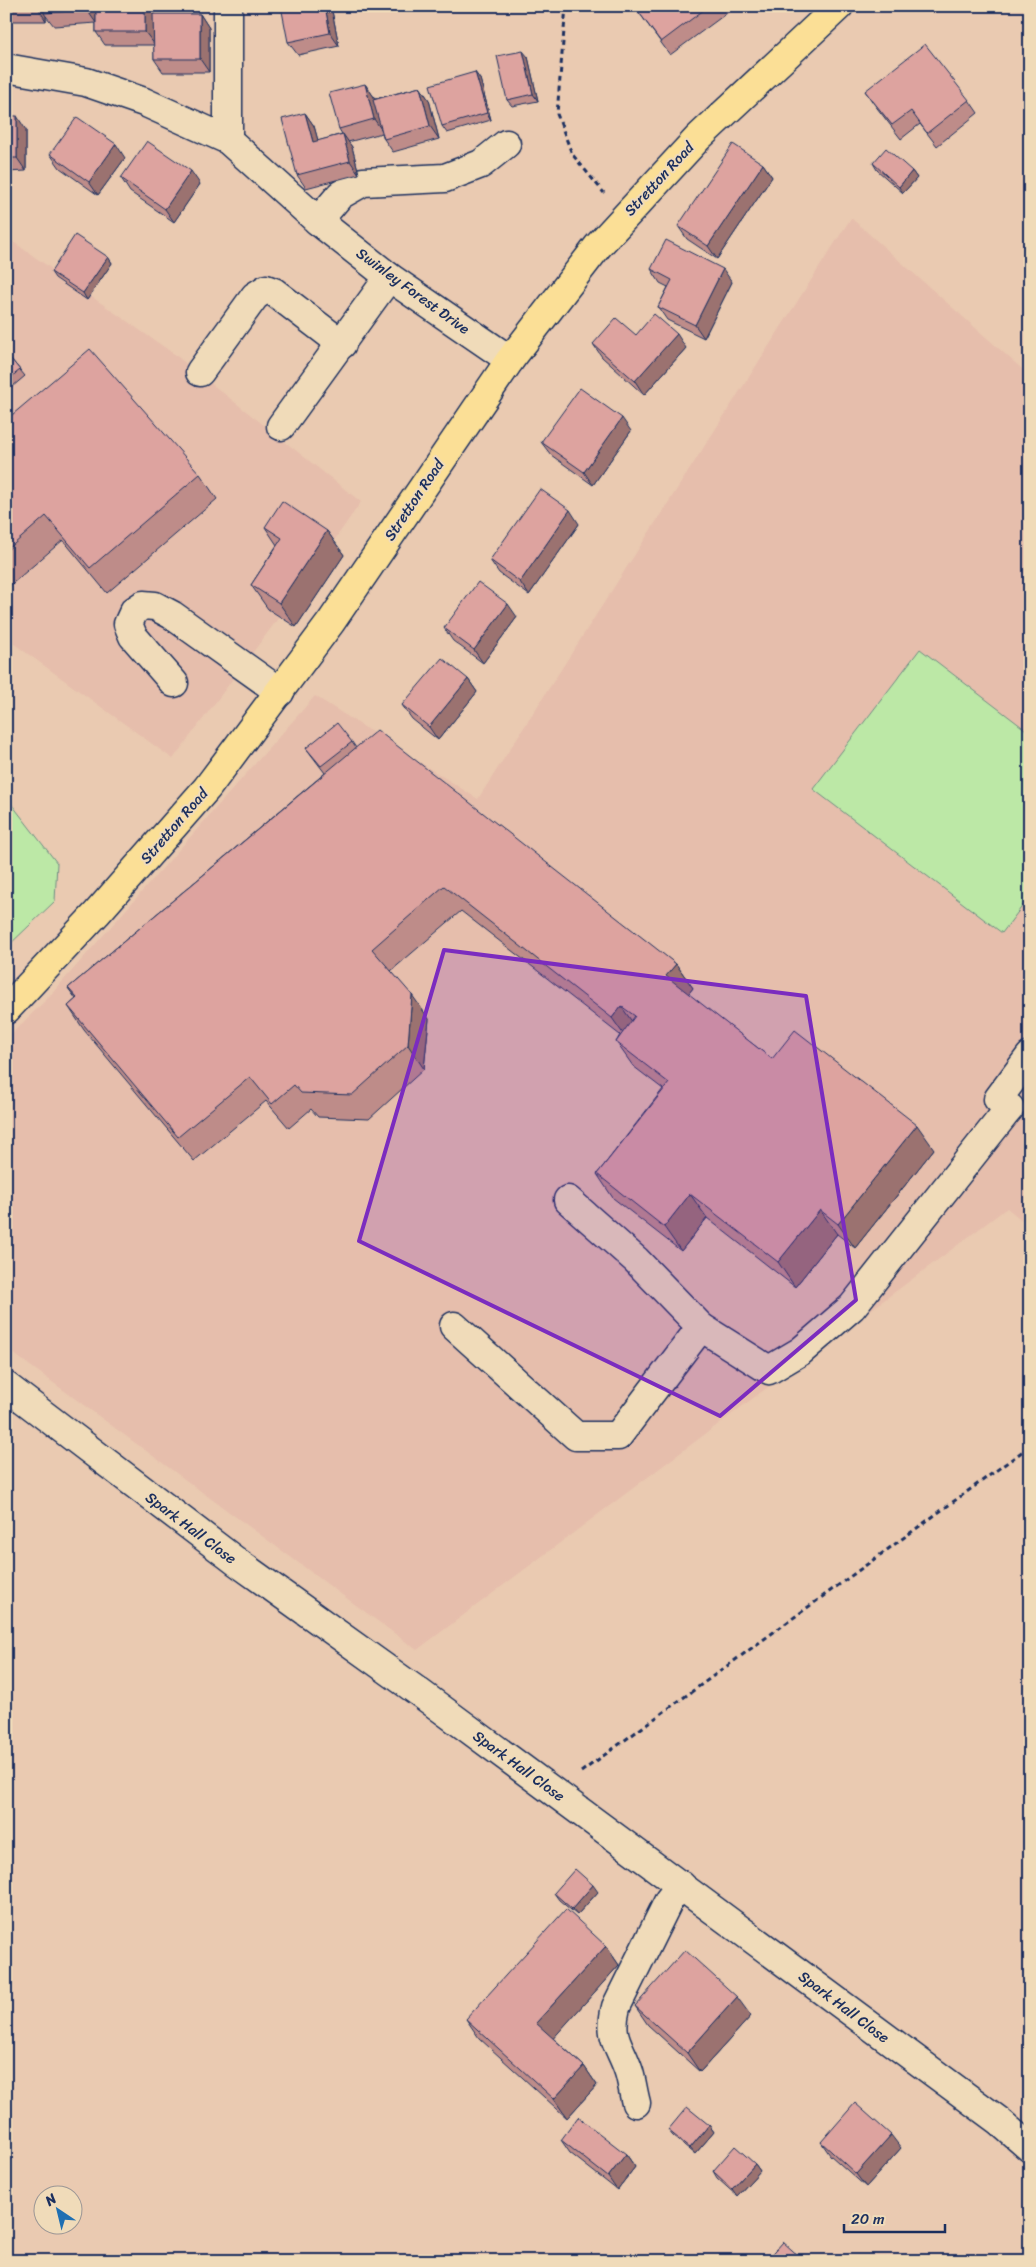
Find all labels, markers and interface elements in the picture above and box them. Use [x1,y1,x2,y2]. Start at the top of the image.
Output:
street label: Stretton Road [617,135,701,222]
street label: Swinley Forest Drive [351,241,475,341]
street label: Stretton Road [377,453,452,546]
street label: Stretton Road [133,781,215,870]
street label: Spark Hall Close [140,1485,242,1571]
street label: Spark Hall Close [467,1724,571,1809]
street label: Spark Hall Close [793,1964,895,2050]
north arrow [32,2184,82,2234]
text: N [39,2187,62,2213]
scale bar [844,2202,945,2234]
text: 20 m [851,2206,885,2232]

